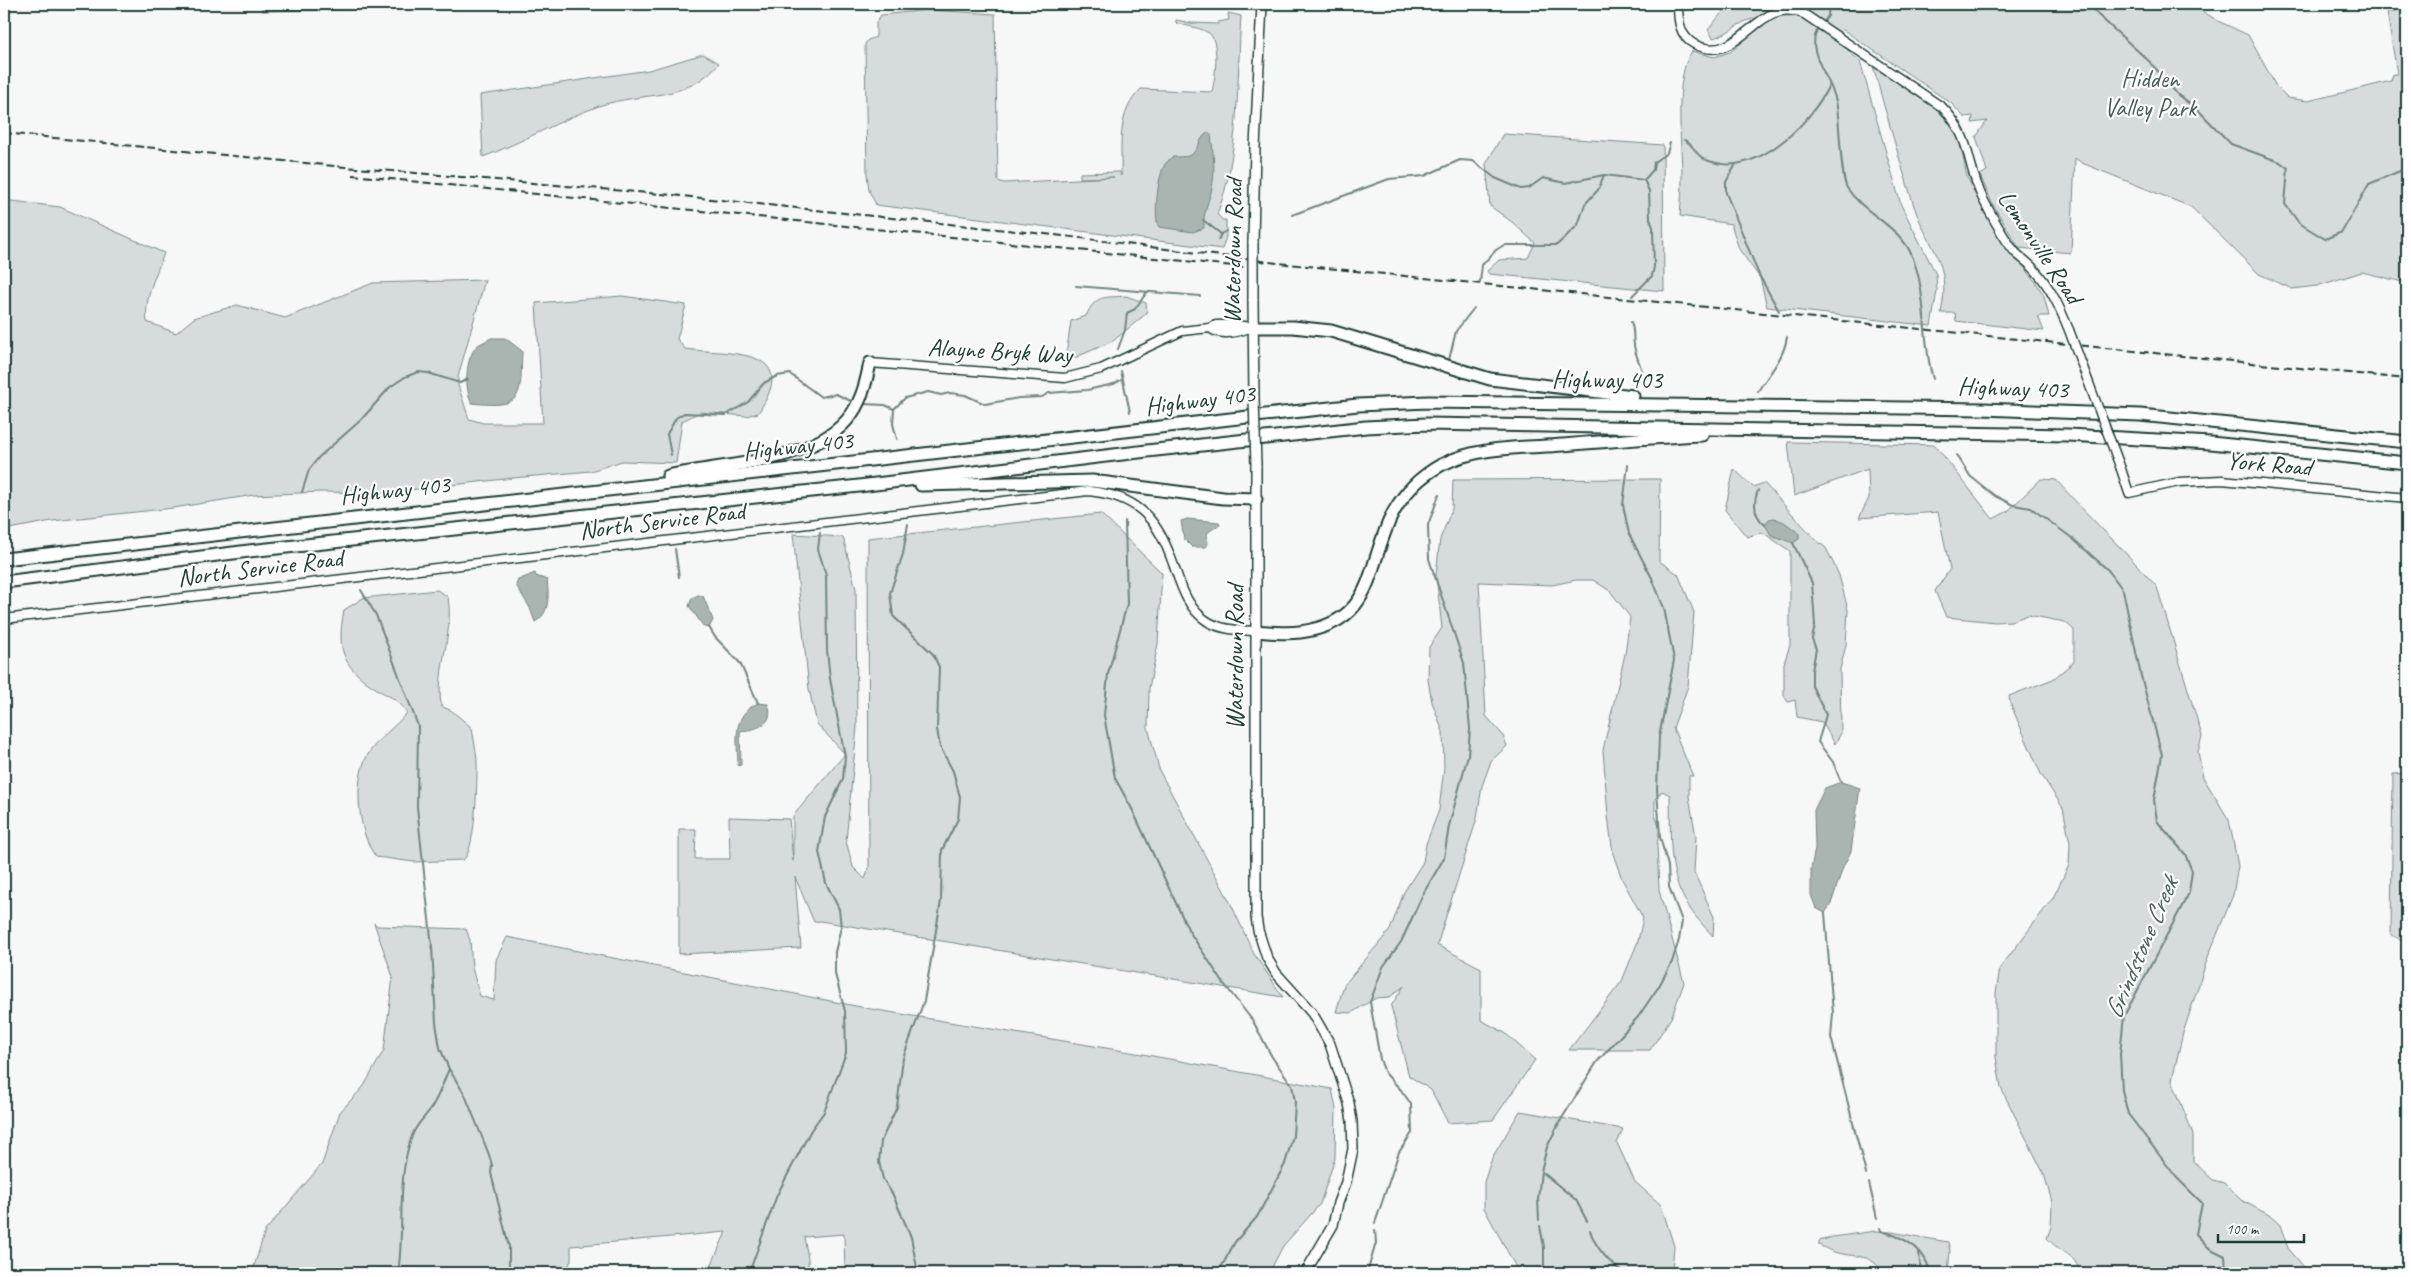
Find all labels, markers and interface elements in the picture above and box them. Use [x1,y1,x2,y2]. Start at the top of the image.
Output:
park label: Hidden Valley Park [2104,63,2198,124]
street label: Waterdown Road [1216,175,1250,324]
street label: Lemonville Road [1990,184,2092,313]
street label: Alayne Bryk Way [927,331,1075,371]
street label: Highway 403 [1552,364,1664,396]
street label: Highway 403 [1957,370,2071,406]
street label: Highway 403 [1143,377,1259,423]
street label: Highway 403 [741,424,856,468]
street label: York Road [2225,444,2316,484]
street label: Highway 403 [338,468,453,512]
street label: North Service Road [578,494,751,547]
street label: North Service Road [176,541,349,594]
street label: Waterdown Road [1219,581,1251,730]
water label: Grindstone Creek [2096,868,2187,1024]
scale bar [2218,1212,2305,1244]
text: 100 m [2226,1220,2260,1239]

